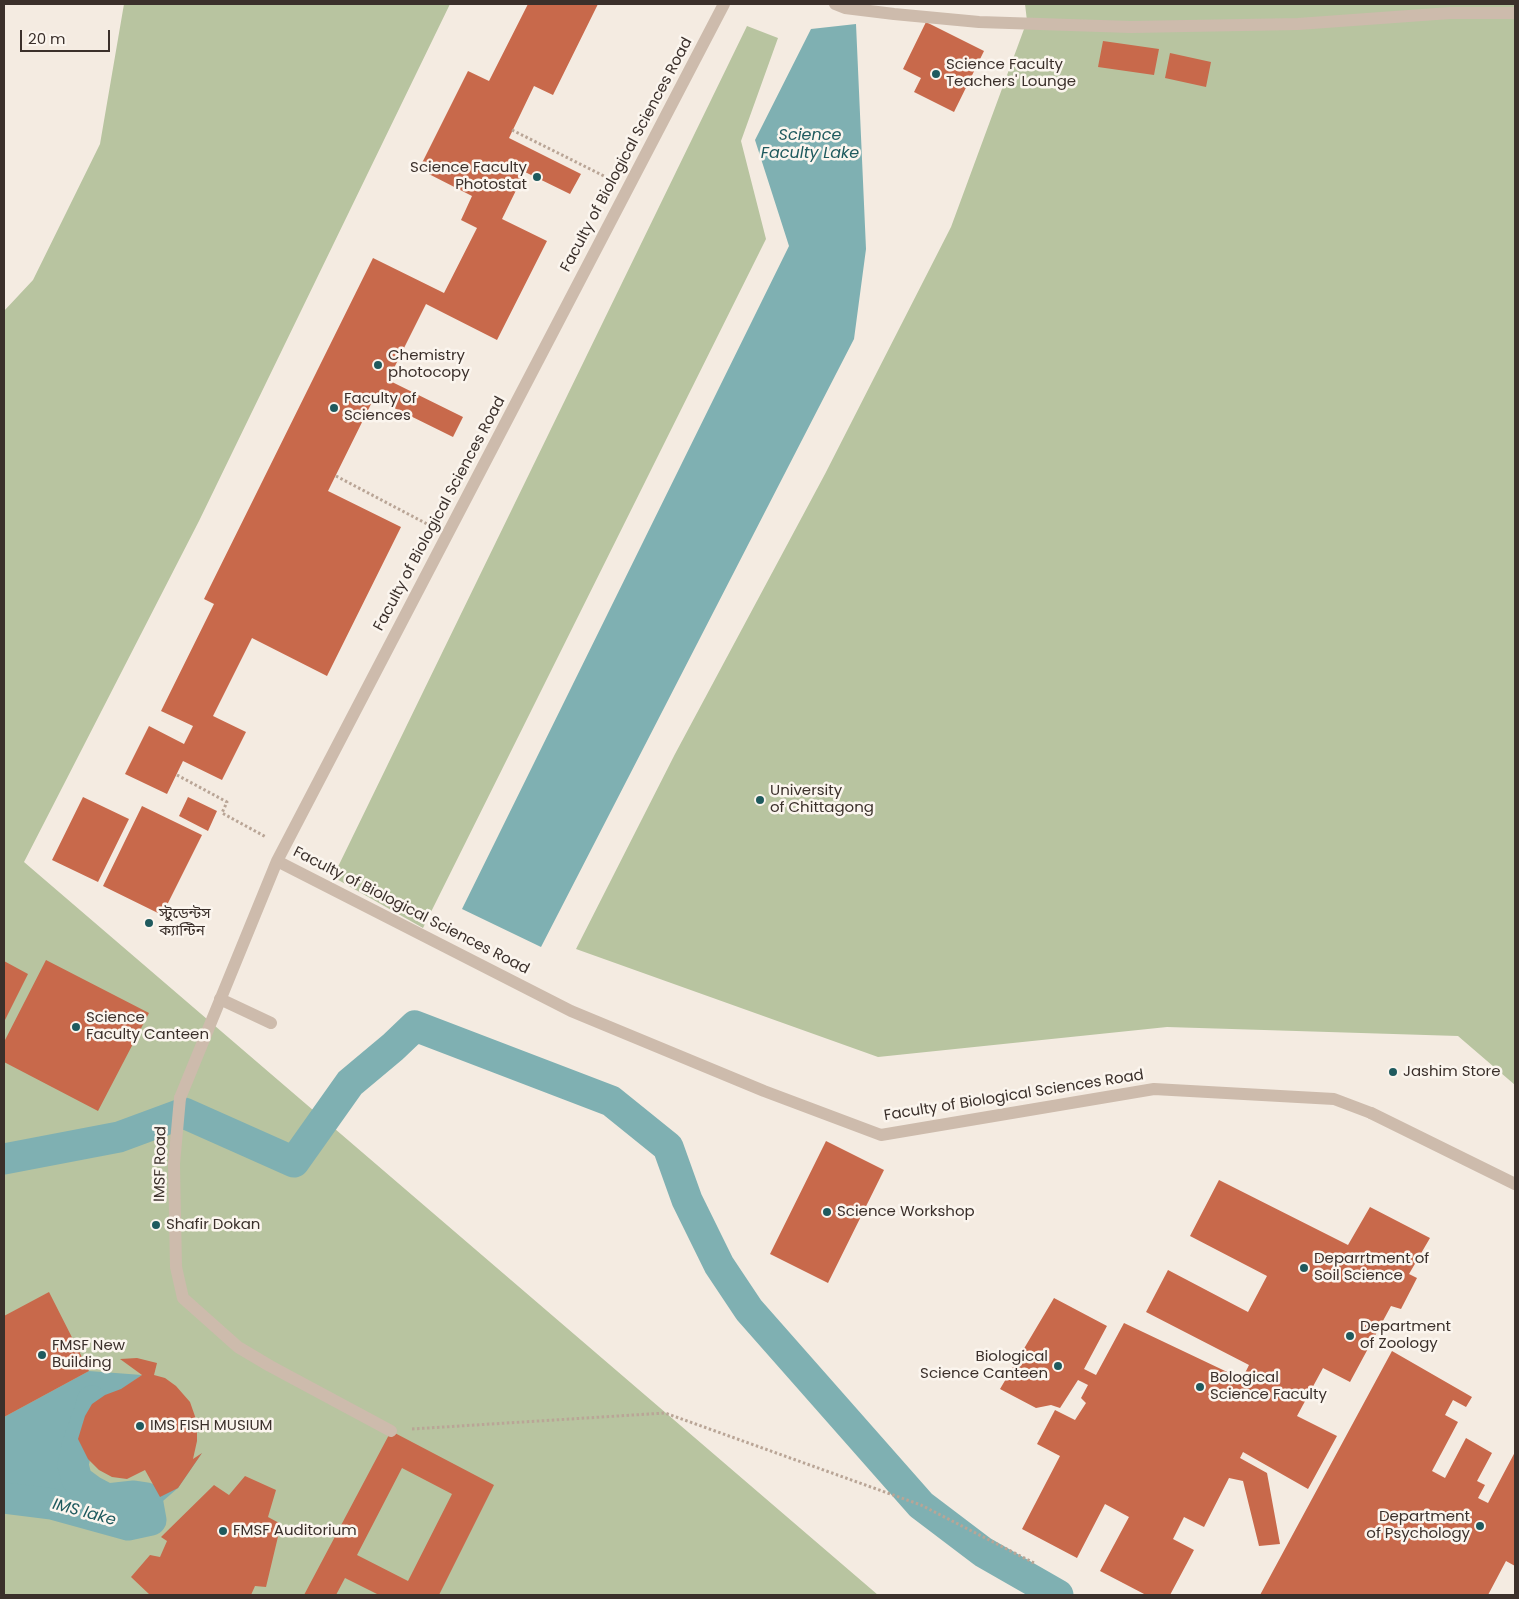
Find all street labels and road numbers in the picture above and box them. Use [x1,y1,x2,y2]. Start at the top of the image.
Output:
street label: Faculty of Biological Sciences Road [557,35,697,275]
street label: Faculty of Biological Sciences Road [370,394,510,634]
street label: Faculty of Biological Sciences Road [290,843,532,979]
street label: Faculty of Biological Sciences Road [883,1067,1145,1125]
street label: IMSF Road [151,1126,171,1202]

